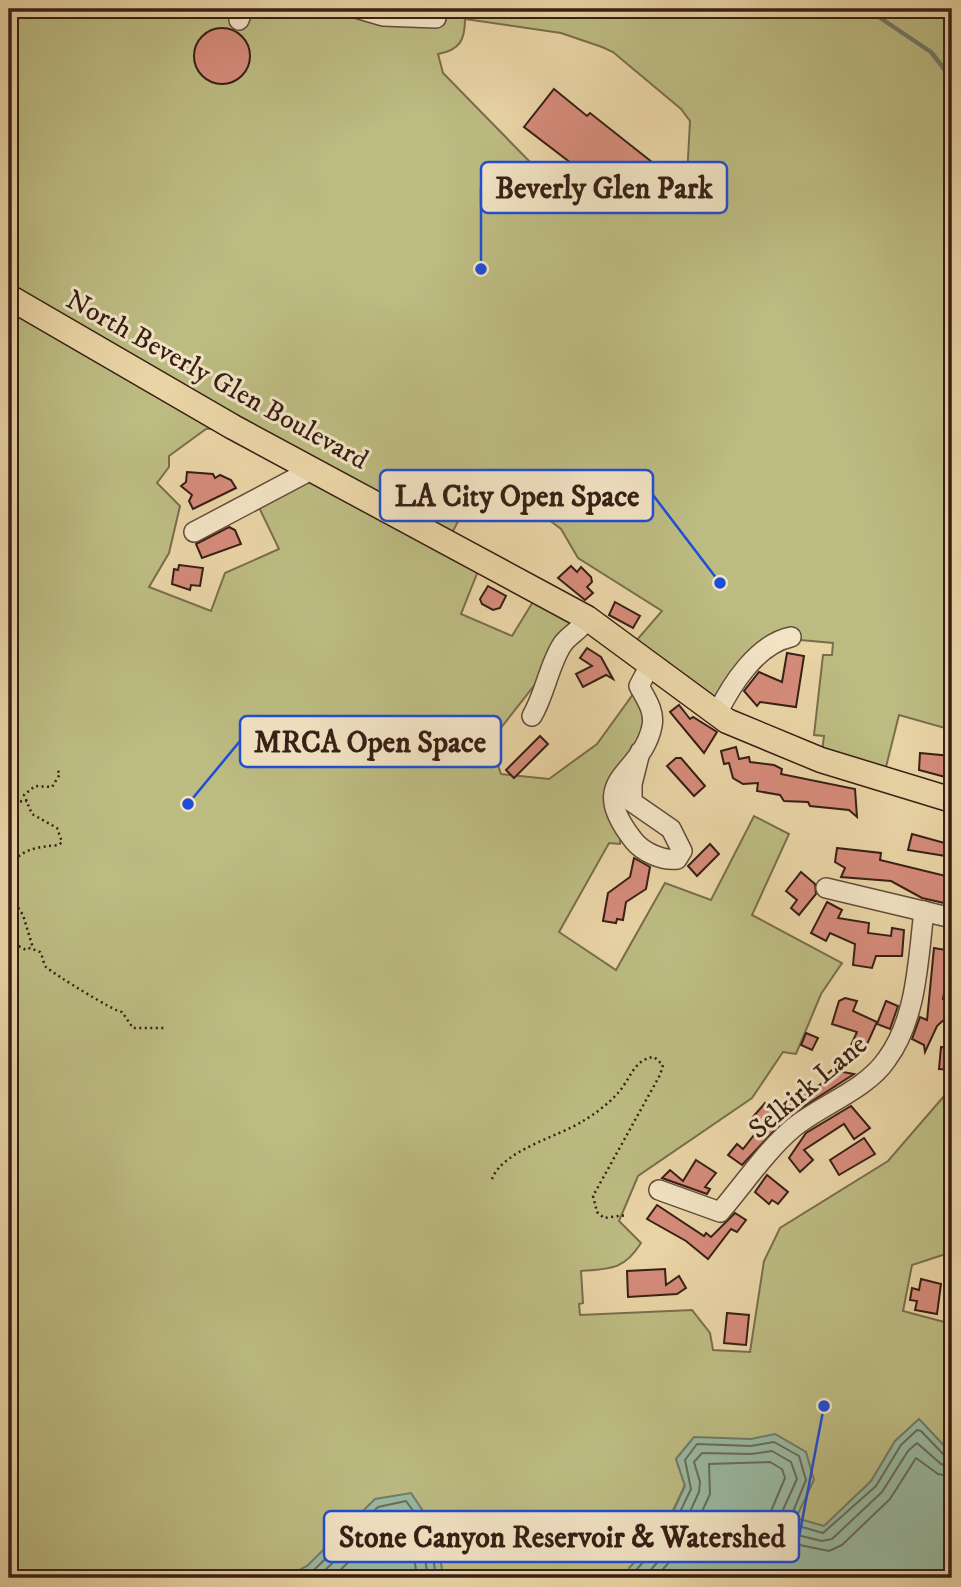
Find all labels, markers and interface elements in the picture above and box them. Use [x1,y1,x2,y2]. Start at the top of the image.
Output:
callout: Beverly Glen Park [481,162,727,213]
text: Beverly Glen Park [495,171,714,208]
street label: North Beverly Glen Boulevard [60,282,374,478]
callout: LA City Open Space [380,470,653,521]
text: LA City Open Space [394,479,640,516]
callout: MRCA Open Space [240,716,501,767]
text: MRCA Open Space [254,725,487,762]
street label: Selkirk Lane [742,1027,874,1147]
callout: Stone Canyon Reservoir & Watershed [324,1511,799,1562]
text: Stone Canyon Reservoir & Watershed [339,1520,786,1557]

